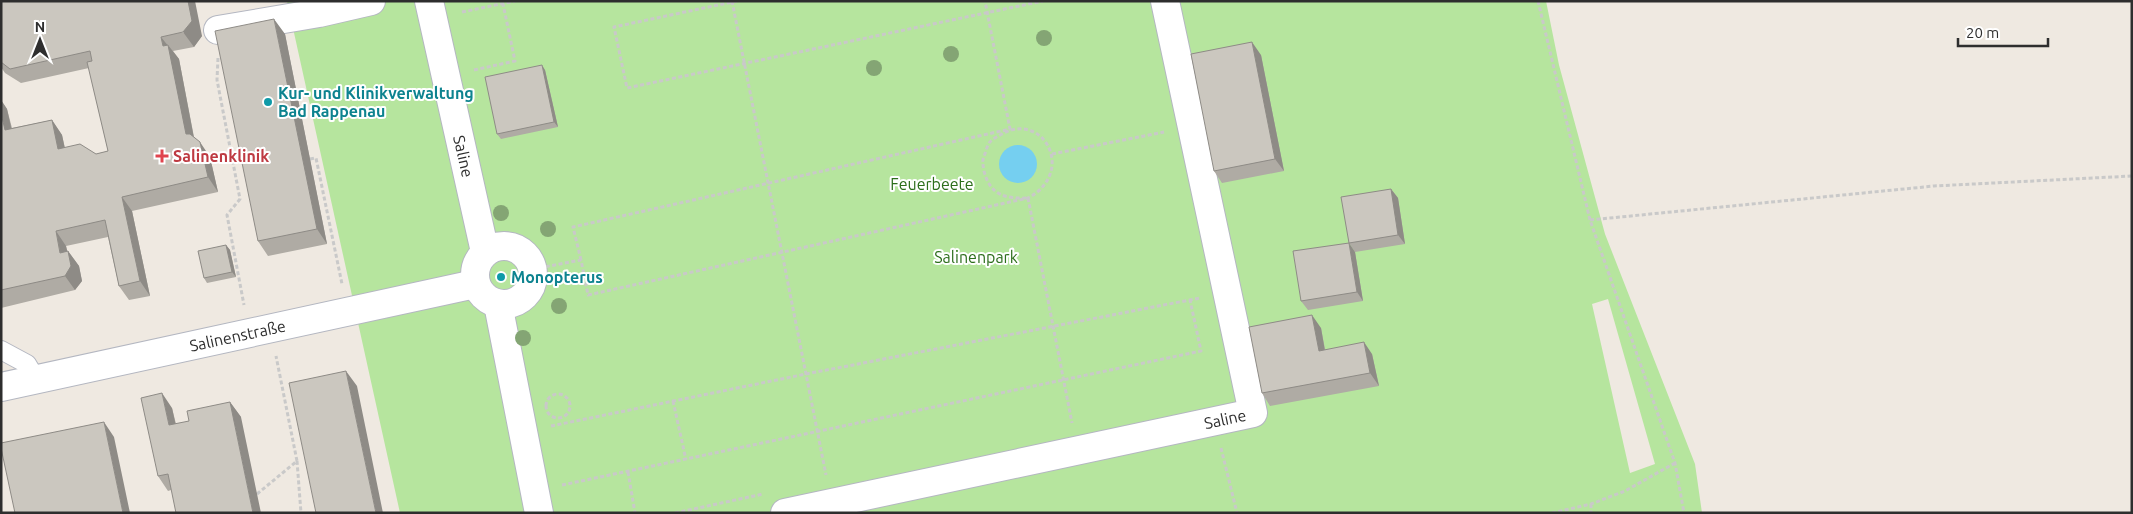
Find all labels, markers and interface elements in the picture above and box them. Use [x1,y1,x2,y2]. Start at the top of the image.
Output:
north arrow [15,15,65,65]
scale bar [1958,15,2048,47]
text: N [35,19,45,35]
text: 20 m [1966,24,1999,41]
place label: Kur- und Klinikverwaltung Bad Rappenau [278,84,474,120]
marker: Kur- und Klinikverwaltung Bad Rappenau [262,96,274,108]
street label: Saline [450,133,477,179]
place label: Salinenklinik [173,147,269,165]
marker: Salinenklinik [155,149,169,163]
park label: Feuerbeete [890,175,974,193]
park label: Salinenpark [934,248,1018,266]
place label: Monopterus [511,268,603,286]
marker: Monopterus [495,271,507,283]
street label: Salinenstraße [188,316,287,355]
street label: Saline [1202,406,1248,432]

